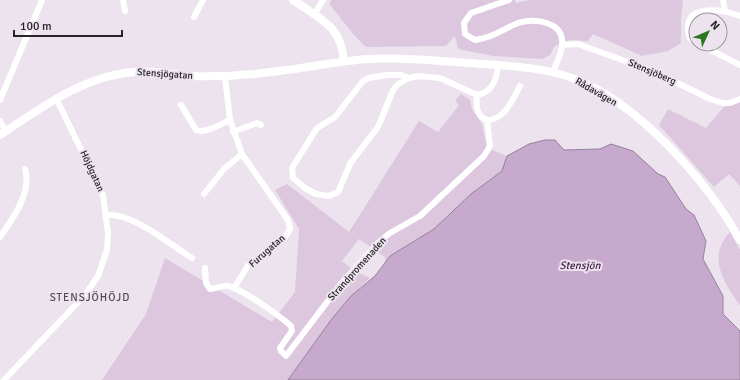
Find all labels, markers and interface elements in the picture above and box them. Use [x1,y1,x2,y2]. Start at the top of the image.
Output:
scale bar [14,12,122,38]
north arrow [688,12,728,52]
text: N [707,18,722,33]
text: 100 m [20,19,52,34]
street label: Stensjöberg [626,57,678,87]
street label: Stensjögatan [137,66,193,82]
street label: Rådavägen [573,75,619,109]
street label: Höjdgatan [77,148,107,194]
street label: Furugatan [247,232,287,270]
street label: Strandpromenaden [325,235,389,303]
water label: Stensjön [560,259,601,272]
district label: STENSJÖHÖJD [50,290,130,304]

